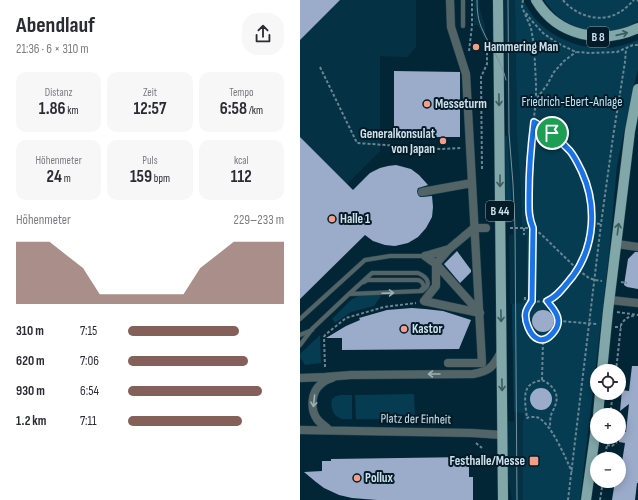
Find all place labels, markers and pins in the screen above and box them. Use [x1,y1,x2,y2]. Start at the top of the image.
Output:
place label: Hammering Man [484,39,559,55]
marker: Hammering Man [471,42,481,52]
place label: Messeturm [435,96,487,112]
marker: Messeturm [422,99,432,109]
pin [535,116,569,150]
place label: Generalkonsulat von Japan [360,126,436,157]
marker: Generalkonsulat von Japan [438,136,448,146]
place label: Halle 1 [340,211,370,227]
marker: Halle 1 [327,214,337,224]
place label: Kastor [412,321,442,337]
marker: Kastor [399,324,409,334]
place label: Festhalle/Messe [450,453,525,469]
marker: Festhalle/Messe [528,455,540,467]
place label: Pollux [365,470,394,486]
marker: Pollux [352,473,362,483]

